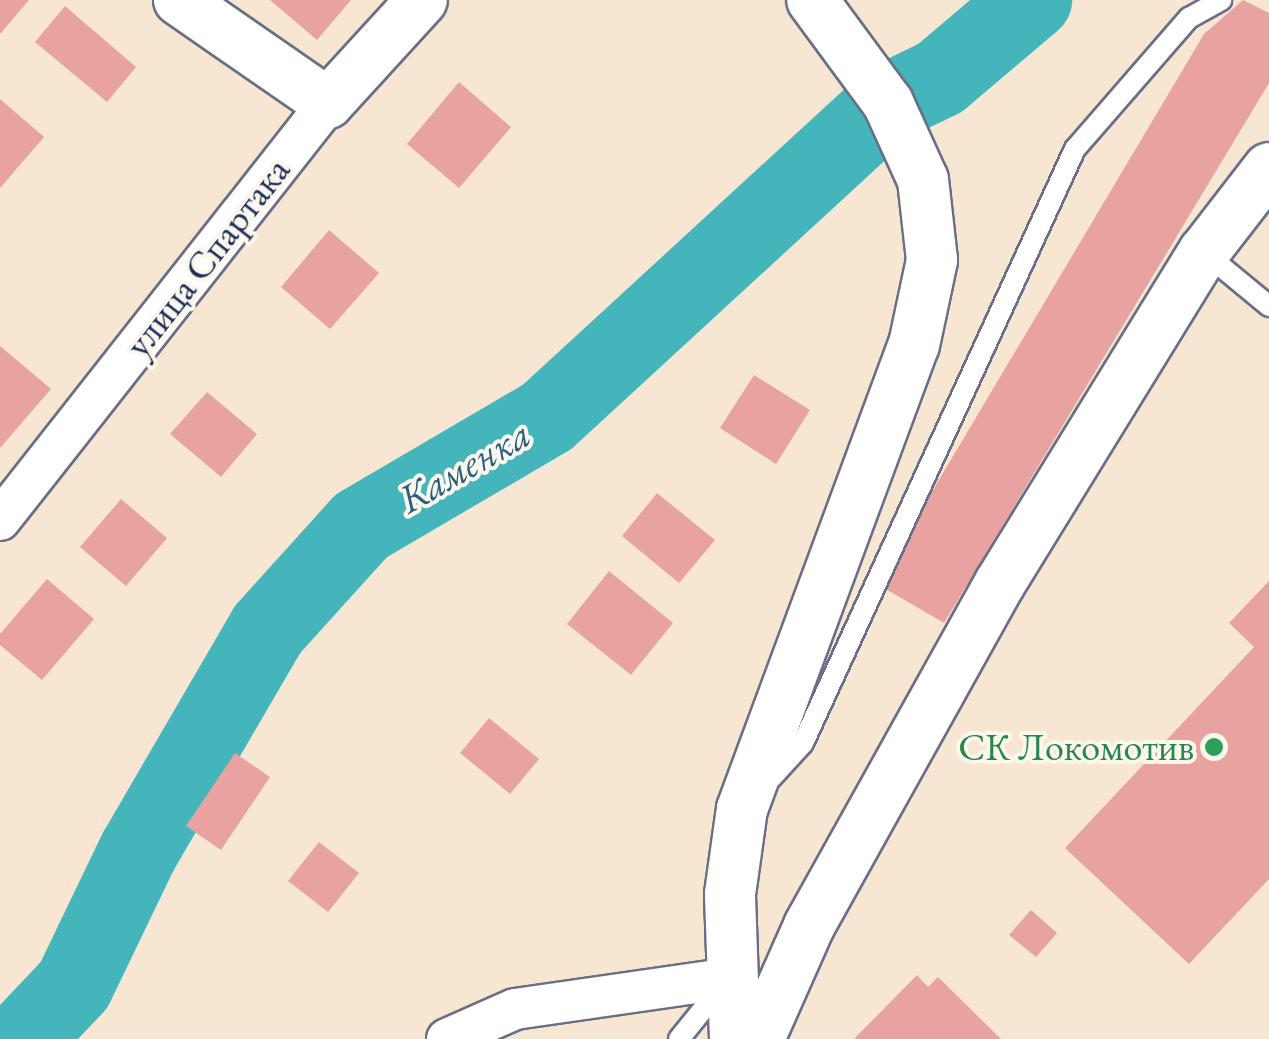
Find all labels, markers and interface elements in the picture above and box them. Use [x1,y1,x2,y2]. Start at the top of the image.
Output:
street label: улица Спартака [115,148,299,366]
water label: Каменка [389,409,539,523]
place label: СК Локомотив [958,724,1194,770]
marker: СК Локомотив [1203,736,1225,758]

